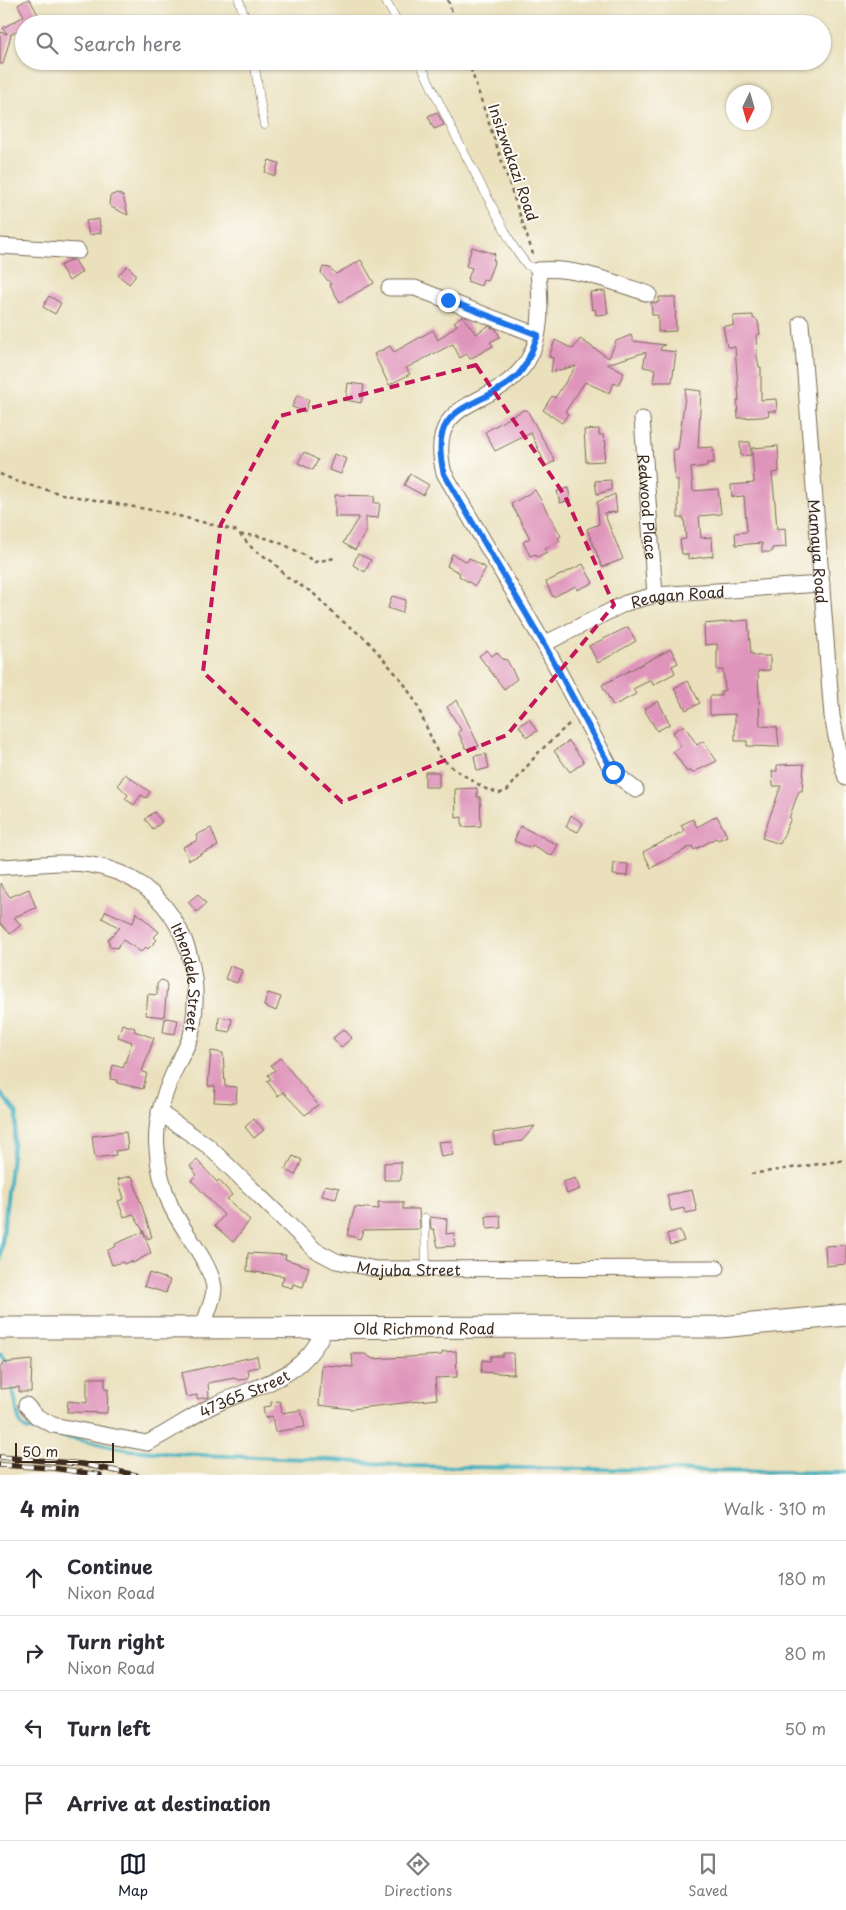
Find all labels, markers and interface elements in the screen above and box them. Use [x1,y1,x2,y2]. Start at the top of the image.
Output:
search box [15,15,831,70]
icon: search [33,29,61,57]
text: Search here [73,29,182,57]
north arrow [726,85,771,130]
street label: Insizwakazi Road [483,100,545,224]
route end [437,289,460,312]
street label: Redwood Place [633,453,664,561]
street label: Mamaya Road [803,498,835,604]
street label: Reagan Road [628,579,725,613]
route start [602,761,625,784]
street label: Ithendele Street [166,917,207,1034]
street label: Majuba Street [355,1254,461,1281]
street label: Old Richmond Road [353,1316,495,1339]
street label: 47365 Street [194,1363,294,1423]
scale bar [15,1440,114,1463]
text: 50 m [22,1441,58,1462]
text: 4 min [20,1492,80,1524]
text: Walk · 310 m [724,1496,826,1520]
text: Continue [67,1552,153,1580]
icon: ahead [20,1564,48,1592]
text: 180 m [778,1566,826,1590]
text: Nixon Road [67,1580,155,1604]
text: Turn right [67,1627,165,1655]
icon: right [20,1639,48,1667]
text: 80 m [784,1641,826,1665]
text: Nixon Road [67,1655,155,1679]
icon: left [20,1714,48,1742]
text: Turn left [67,1714,151,1742]
text: 50 m [785,1716,826,1740]
icon: arrive [20,1789,48,1817]
text: Arrive at destination [67,1789,271,1817]
tab: Map [118,1850,148,1901]
tab: Directions [384,1850,452,1901]
tab: Saved [688,1850,728,1901]

